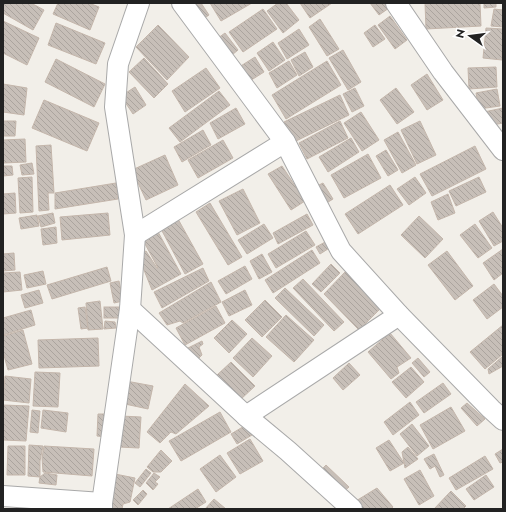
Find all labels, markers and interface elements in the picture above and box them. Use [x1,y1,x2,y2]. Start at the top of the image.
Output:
north arrow [450,16,490,56]
text: N [451,27,469,40]

